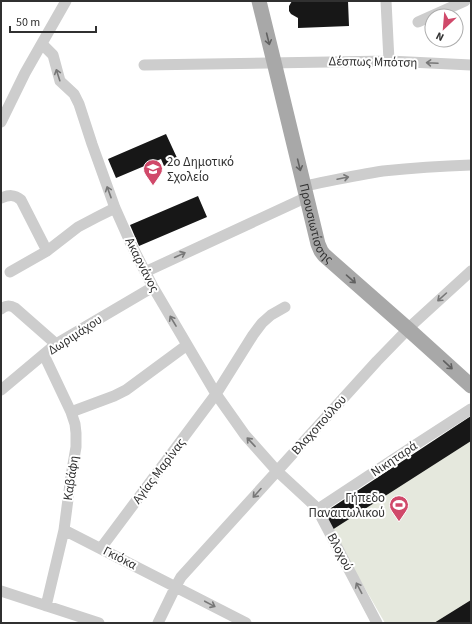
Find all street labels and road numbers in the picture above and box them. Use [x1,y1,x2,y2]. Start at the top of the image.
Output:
street label: Δέσπως Μπότση [328,52,418,72]
street label: Προυσιωτίσσης [295,181,337,268]
street label: Ακαρνάνος [120,234,164,296]
street label: Δωριμάχου [44,311,106,359]
street label: Βλαχοπούλου [287,391,351,459]
street label: Αγίας Μαρίνας [128,434,190,508]
street label: Νικηταρά [367,436,421,481]
street label: Καβάφη [59,454,83,502]
street label: Βλοχού [323,530,357,574]
street label: Γκιόκα [100,542,141,574]

